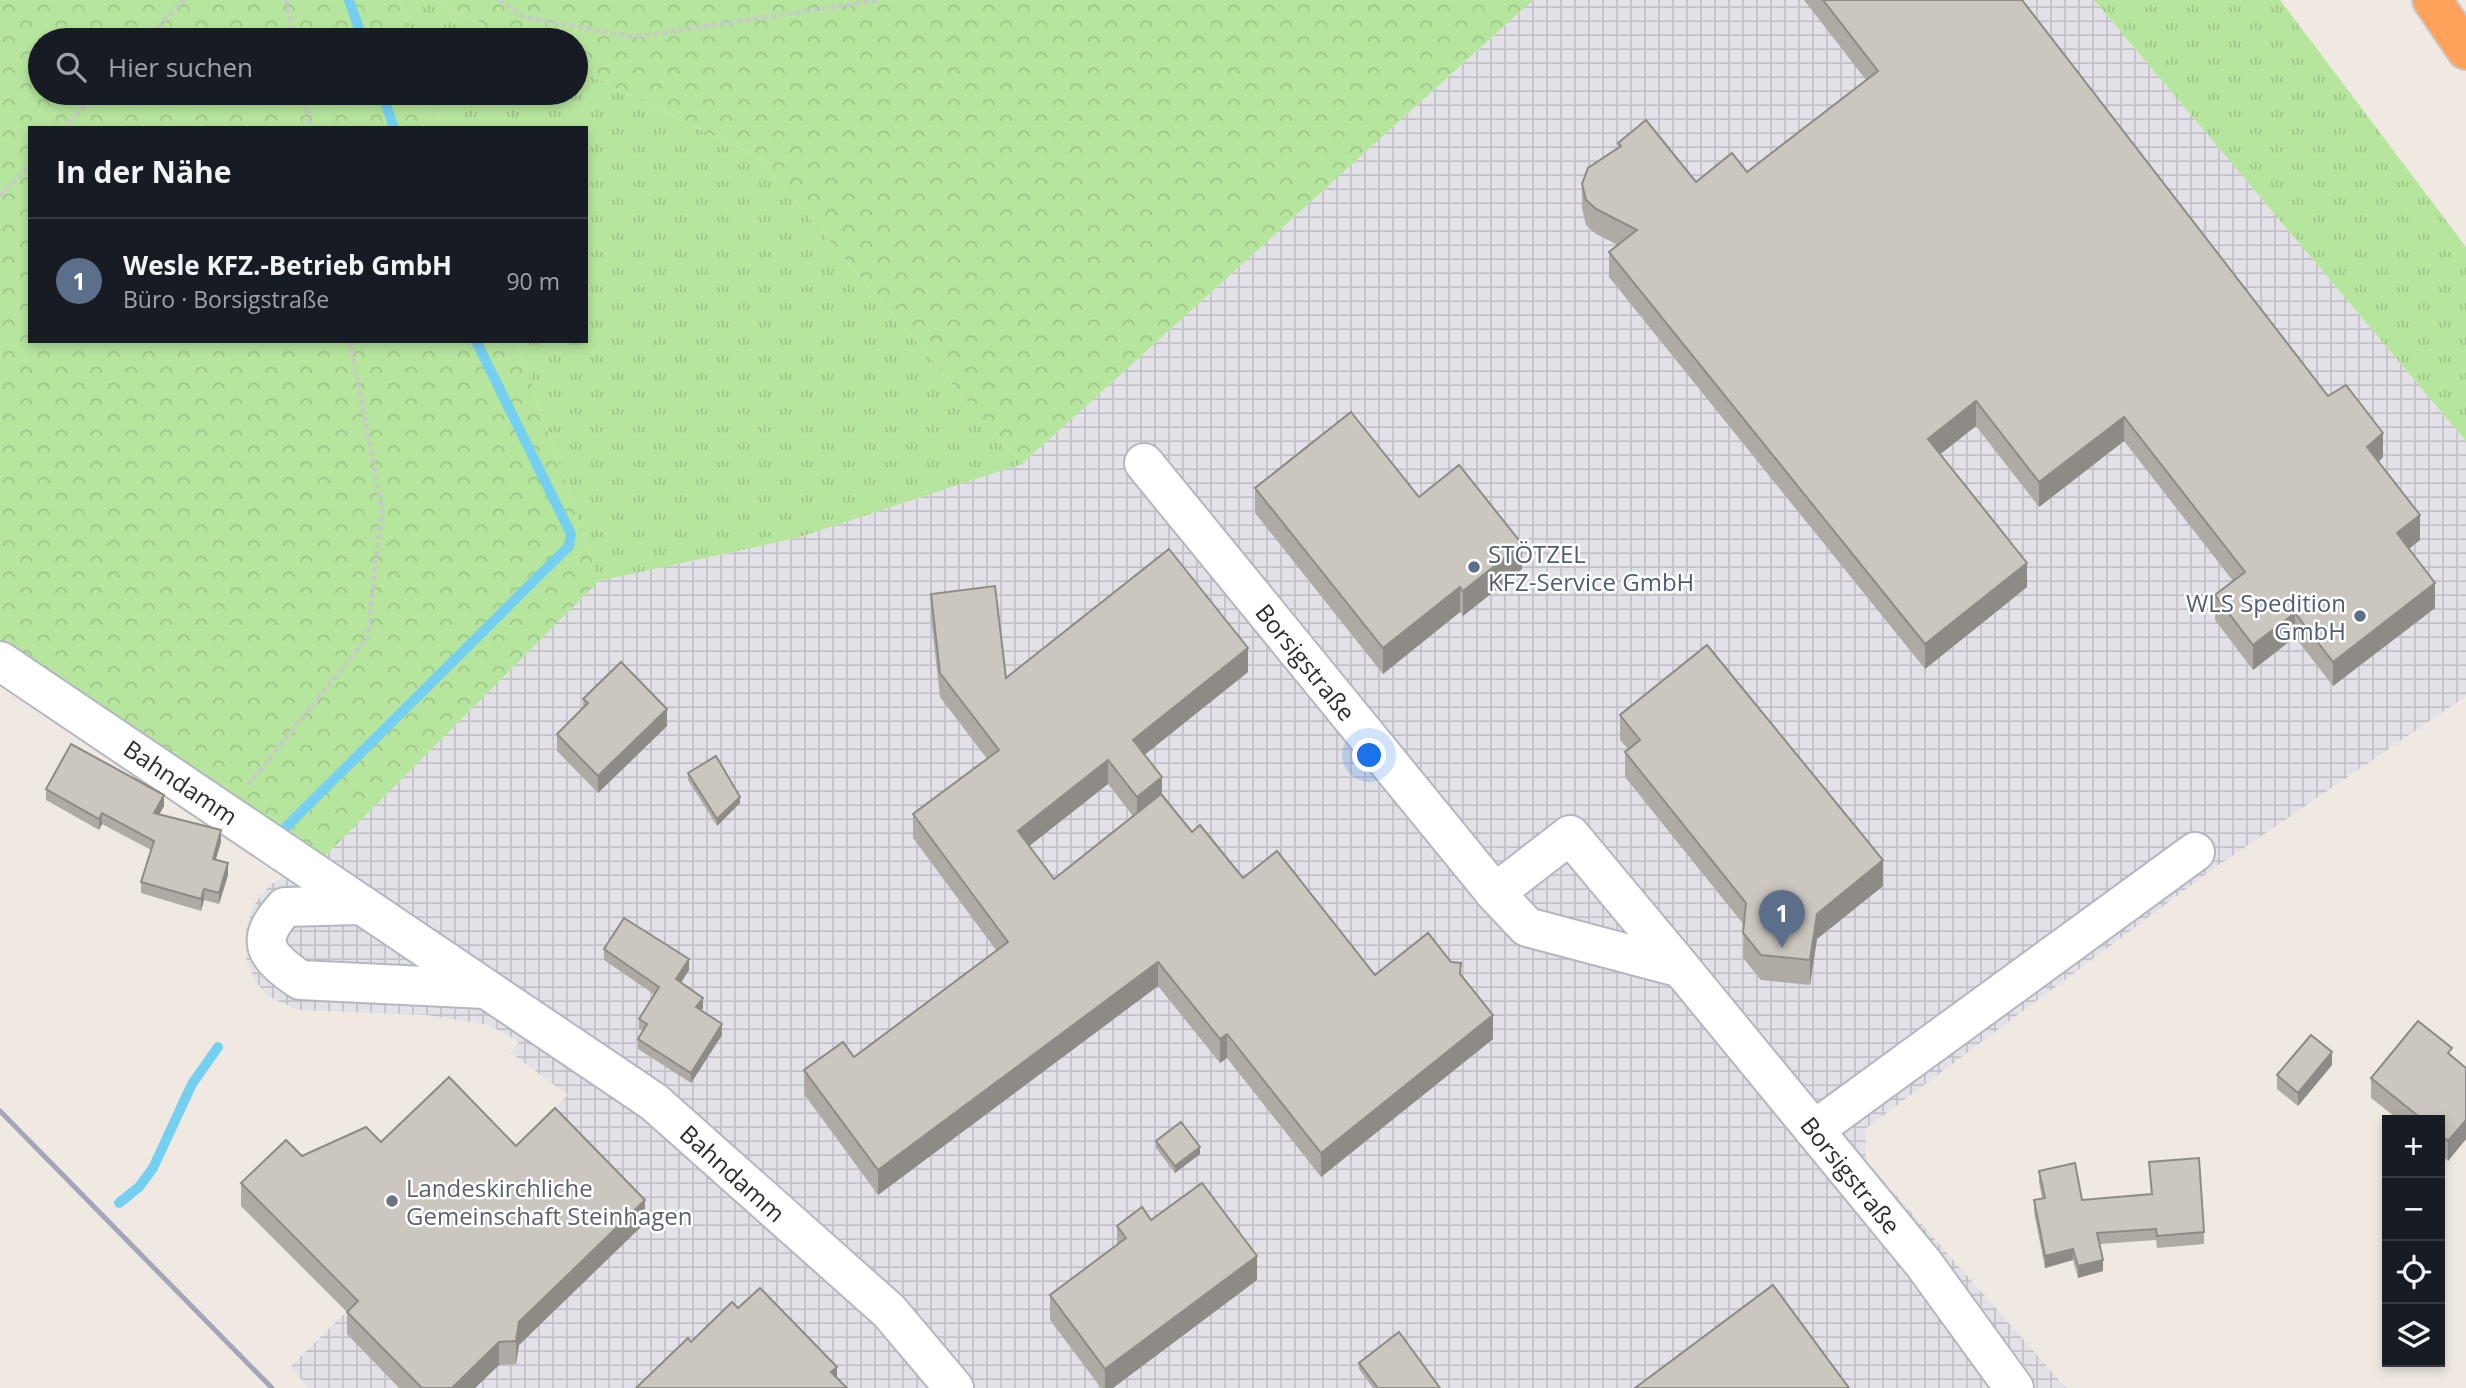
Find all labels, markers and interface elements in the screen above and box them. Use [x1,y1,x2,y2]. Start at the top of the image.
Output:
search box [28,28,588,105]
icon: search [52,48,90,86]
text: Hier suchen [108,49,253,85]
text: In der Nähe [56,151,232,192]
text: Wesle KFZ.-Betrieb GmbH [123,247,452,283]
text: 1 [72,265,86,297]
text: 90 m [506,265,560,297]
text: Büro · Borsigstraße [123,283,329,315]
place label: STÖTZEL KFZ-Service GmbH [1488,537,1694,598]
marker: STÖTZEL KFZ-Service GmbH [1466,559,1482,575]
place label: WLS Spedition GmbH [2186,586,2346,647]
street label: Borsigstraße [1249,596,1363,728]
marker: WLS Spedition GmbH [2352,608,2368,624]
street label: Bahndamm [118,732,244,832]
your location [1352,738,1386,772]
pin: 1 [1759,890,1805,948]
street label: Borsigstraße [1794,1109,1908,1241]
map controls [2382,1115,2445,1367]
button: + [2382,1115,2445,1178]
street label: Bahndamm [673,1117,793,1229]
place label: Landeskirchliche Gemeinschaft Steinhagen [406,1171,693,1232]
button: − [2382,1178,2445,1241]
marker: Landeskirchliche Gemeinschaft Steinhagen [384,1193,400,1209]
button: locate [2382,1241,2445,1304]
button: layers [2382,1304,2445,1367]

